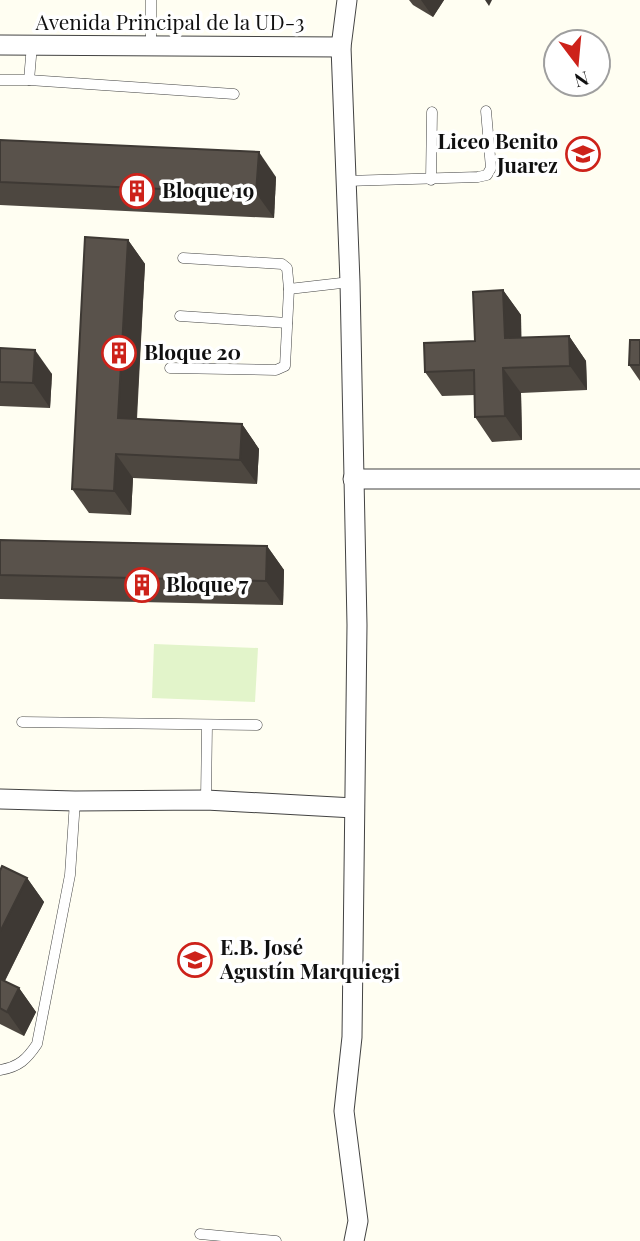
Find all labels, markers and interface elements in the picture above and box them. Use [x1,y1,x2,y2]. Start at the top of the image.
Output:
street label: Avenida Principal de la UD-3 [34,7,305,35]
north arrow [542,28,612,98]
text: N [572,66,592,95]
place label: Liceo Benito Juarez [438,126,558,178]
school or university icon: Liceo Benito Juarez [564,135,602,173]
building icon: Bloque 19 [118,172,156,210]
place label: Bloque 19 [162,175,254,203]
building icon: Bloque 20 [100,334,138,372]
place label: Bloque 20 [144,337,241,365]
building icon: Bloque 7 [123,566,161,604]
place label: Bloque 7 [166,569,249,597]
place label: E.B. José Agustín Marquiegi [219,932,400,984]
school or university icon: E.B. José Agustín Marquiegi [176,941,214,979]

